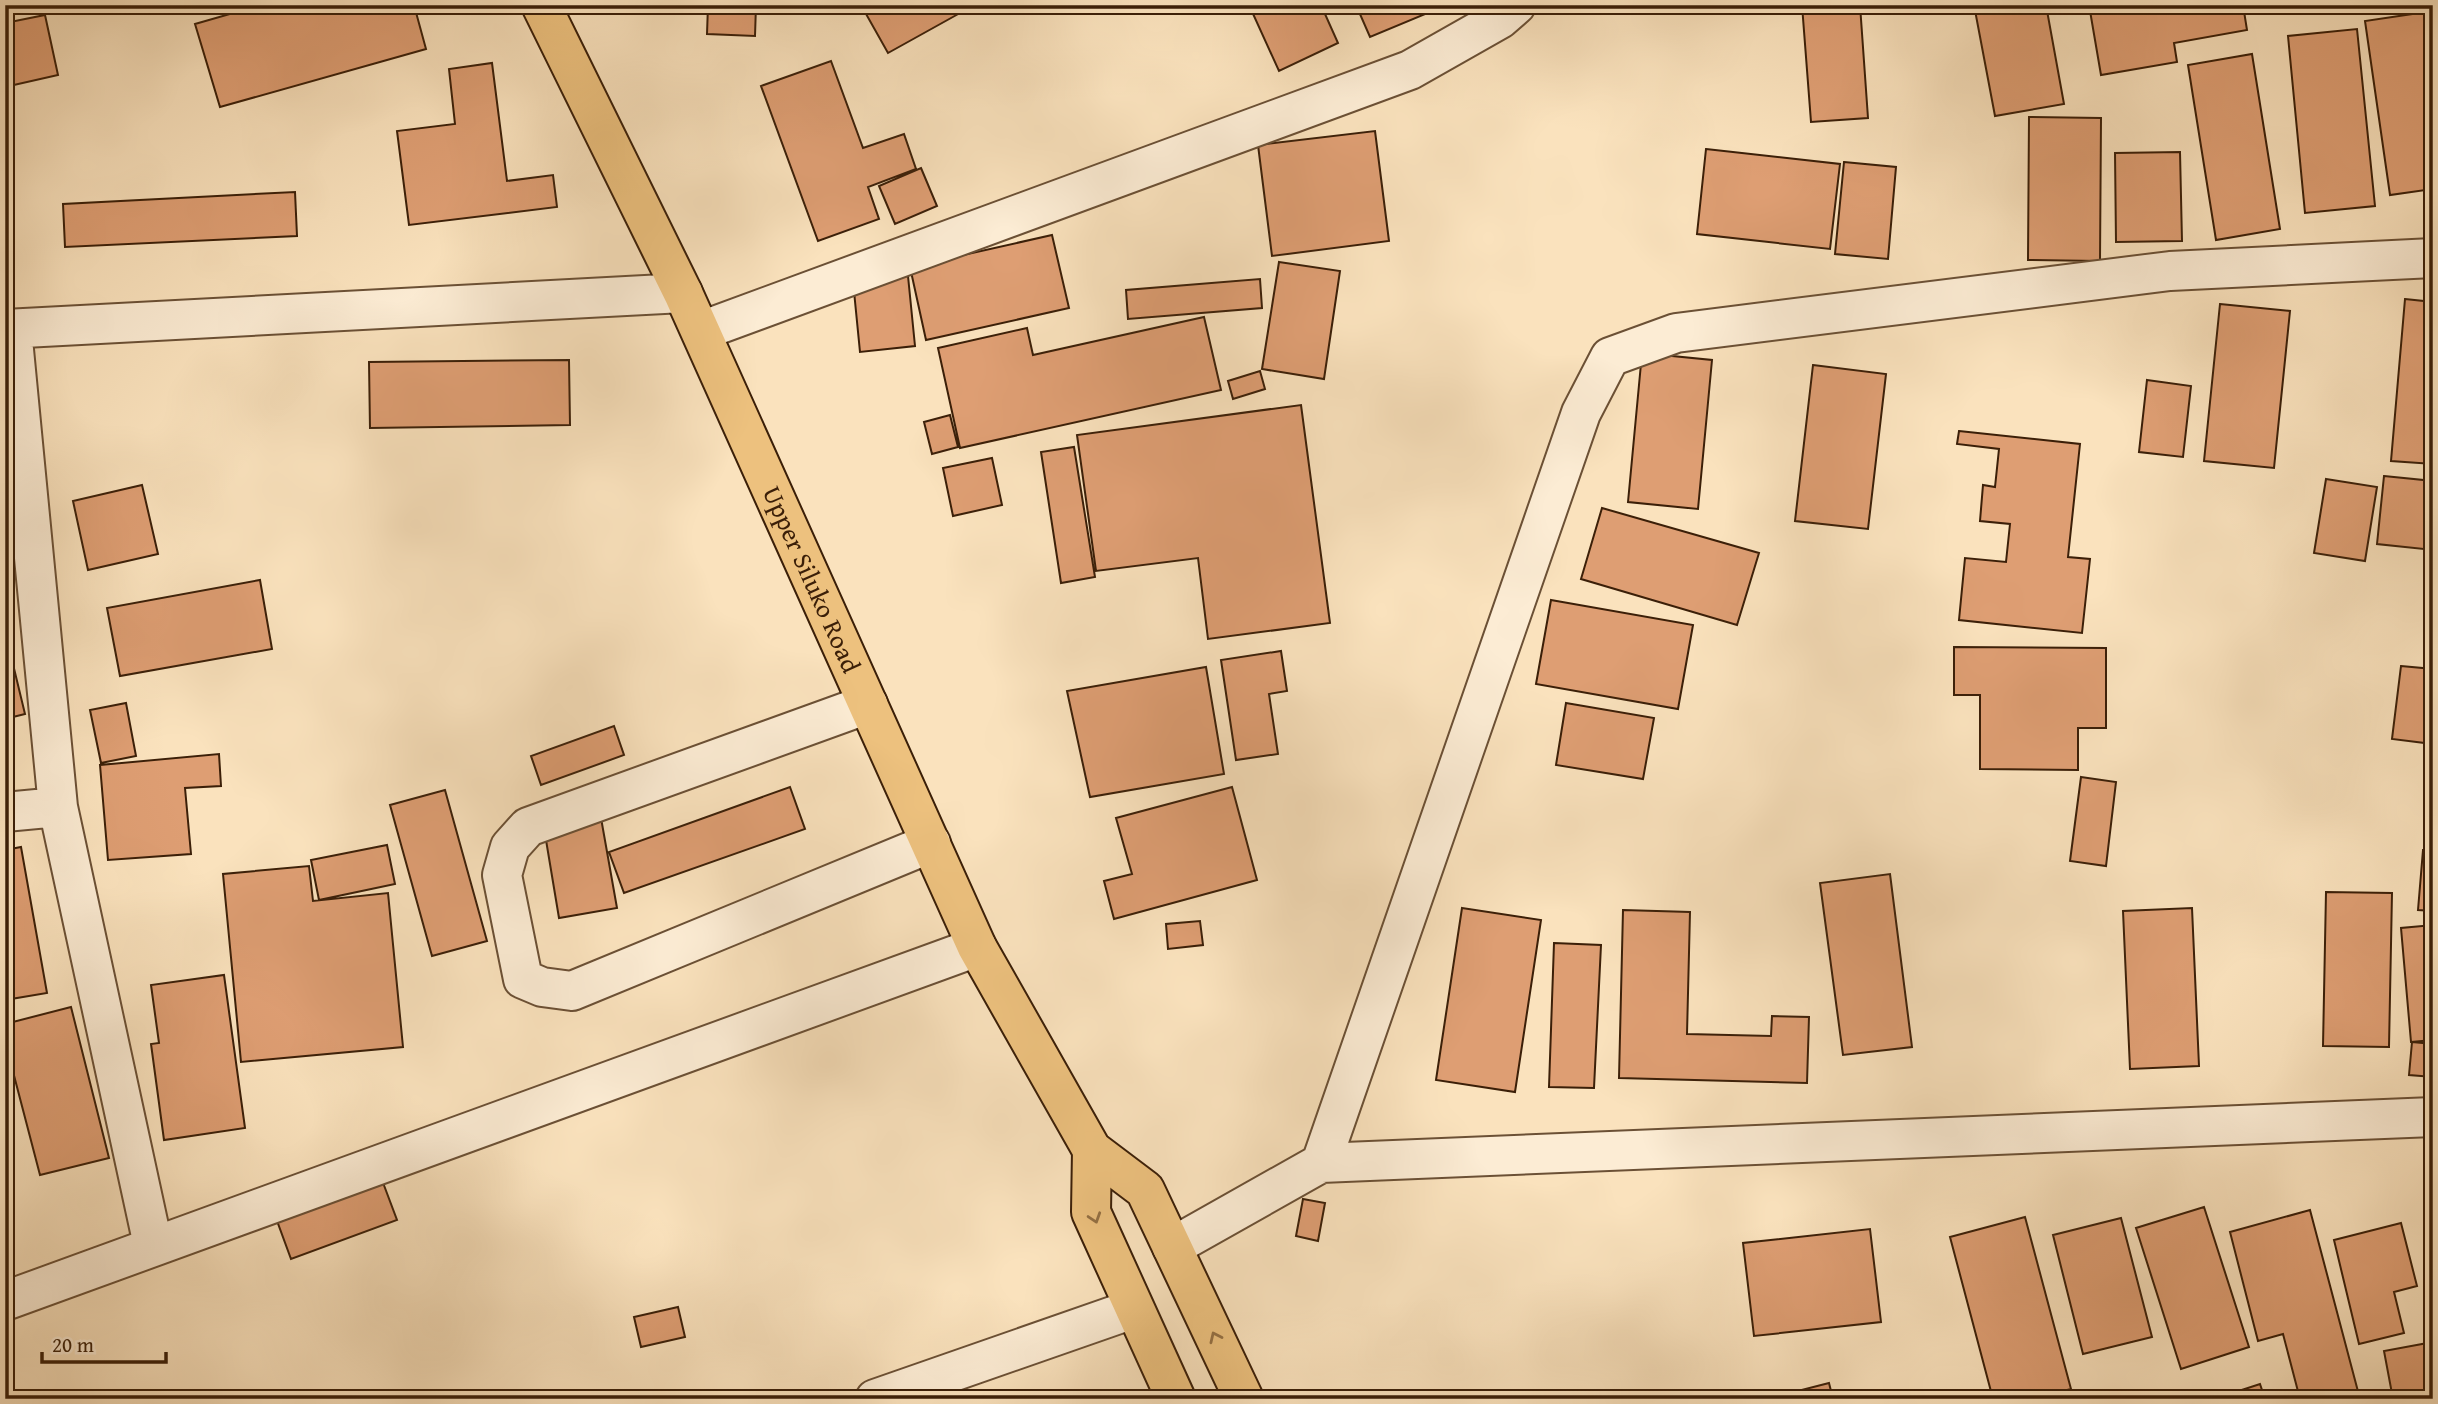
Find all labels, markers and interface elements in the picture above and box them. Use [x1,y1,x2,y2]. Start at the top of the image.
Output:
street label: Upper Siluko Road [753,479,871,679]
one-way arrow [1087,1211,1101,1223]
scale bar [42,1320,166,1364]
text: 20 m [52,1329,94,1360]
one-way arrow [1209,1332,1223,1344]

